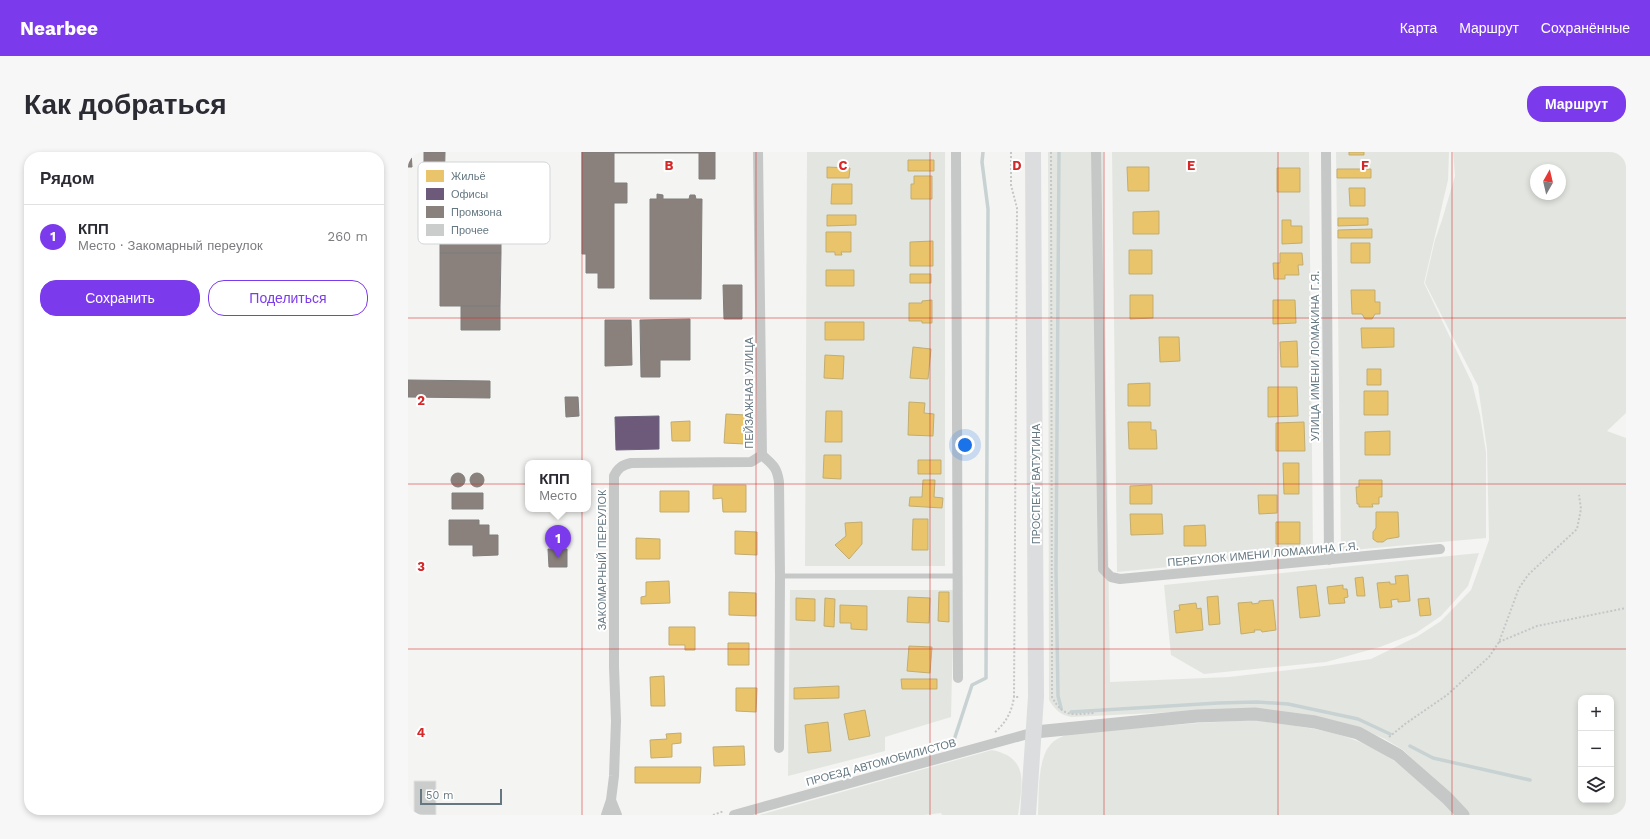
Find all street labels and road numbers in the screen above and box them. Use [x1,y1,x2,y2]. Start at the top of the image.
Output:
street label: УЛИЦА ИМЕНИ ЛОМАКИНА Г.Я. [1309,271,1322,441]
street label: ПЕЙЗАЖНАЯ УЛИЦА [743,337,756,449]
street label: ПРОСПЕКТ ВАТУТИНА [1030,423,1043,544]
street label: ЗАКОМАРНЫЙ ПЕРЕУЛОК [596,489,609,630]
street label: ПЕРЕУЛОК ИМЕНИ ЛОМАКИНА Г.Я. [1167,540,1359,569]
street label: ПРОЕЗД АВТОМОБИЛИСТОВ [805,736,958,789]

